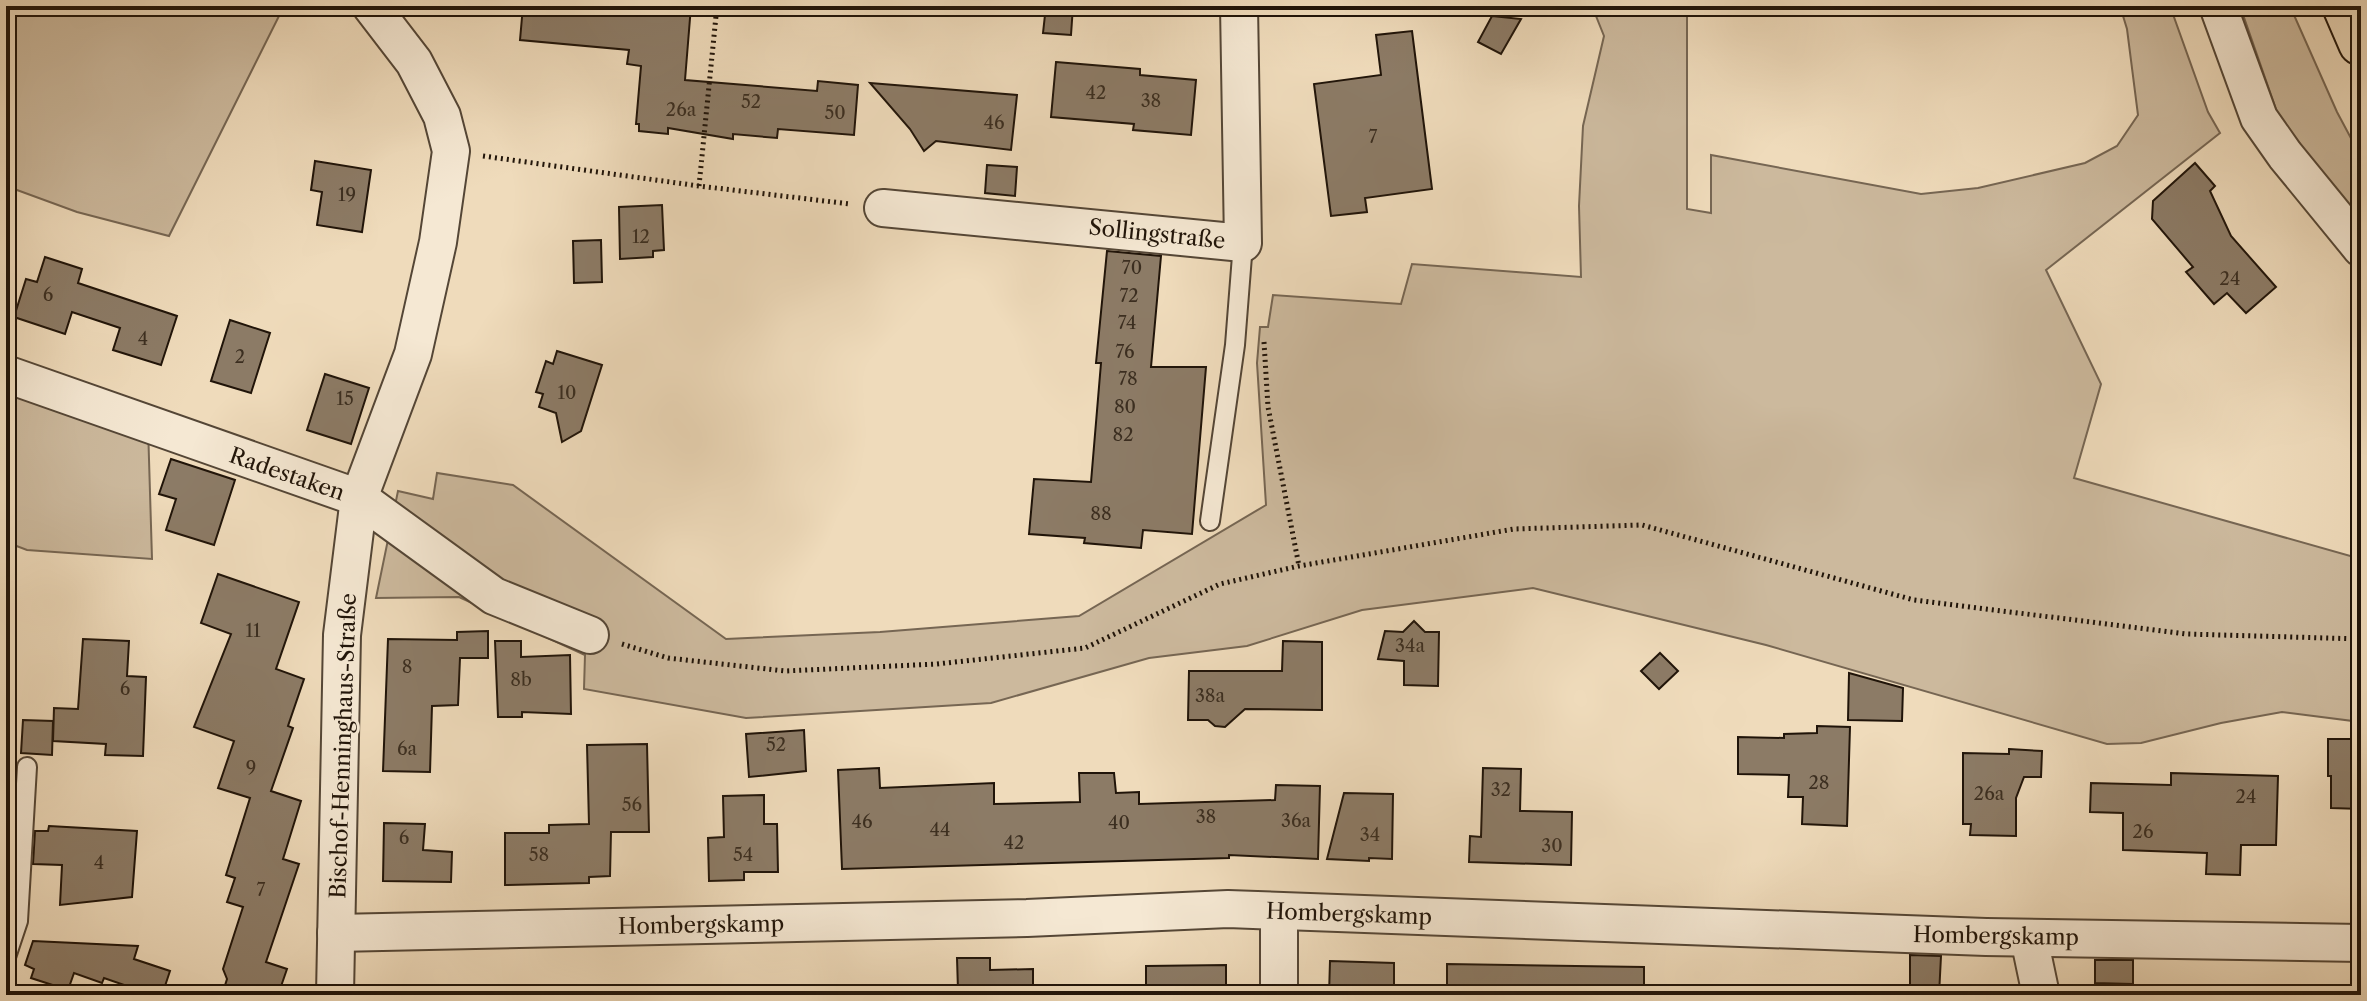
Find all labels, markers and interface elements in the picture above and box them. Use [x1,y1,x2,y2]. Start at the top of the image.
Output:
house number: 42 [1086,82,1106,104]
house number: 38 [1141,90,1161,112]
house number: 52 [741,91,761,113]
house number: 26a [666,99,697,121]
house number: 50 [824,102,846,124]
house number: 46 [984,112,1004,134]
house number: 7 [1369,126,1378,148]
house number: 19 [338,184,356,206]
street label: Sollingstraße [1087,213,1227,255]
house number: 12 [632,226,650,248]
house number: 70 [1122,257,1142,279]
house number: 24 [2220,268,2240,290]
house number: 6 [43,284,53,306]
house number: 72 [1119,285,1139,307]
house number: 74 [1118,312,1136,334]
house number: 4 [138,328,148,350]
house number: 76 [1115,341,1135,363]
house number: 2 [235,346,245,368]
house number: 78 [1118,368,1138,390]
house number: 10 [558,382,576,404]
house number: 15 [336,388,354,410]
house number: 80 [1114,396,1136,418]
house number: 82 [1112,424,1134,446]
street label: Radestaken [226,442,348,506]
house number: 88 [1090,503,1112,525]
street label: Bischof-Henninghaus-Straße [324,593,362,899]
house number: 11 [245,620,261,642]
house number: 34a [1395,635,1425,657]
house number: 8 [402,656,412,678]
house number: 8b [510,669,532,691]
house number: 6 [120,678,130,700]
house number: 38a [1195,685,1226,707]
house number: 52 [766,734,786,756]
house number: 6a [397,738,418,760]
house number: 9 [246,757,256,779]
house number: 28 [1808,772,1830,794]
house number: 32 [1491,779,1511,801]
house number: 26a [1974,783,2005,805]
house number: 24 [2236,786,2256,808]
house number: 56 [622,794,642,816]
house number: 38 [1196,806,1216,828]
house number: 36a [1281,810,1311,832]
house number: 46 [852,811,872,833]
house number: 40 [1108,812,1130,834]
house number: 44 [930,819,950,841]
house number: 26 [2133,821,2153,843]
house number: 34 [1360,824,1380,846]
house number: 6 [399,827,409,849]
house number: 42 [1004,832,1024,854]
house number: 30 [1541,835,1563,857]
house number: 58 [529,844,549,866]
house number: 54 [733,844,753,866]
house number: 4 [94,852,104,874]
house number: 7 [257,879,266,901]
street label: Hombergskamp [1266,898,1432,930]
street label: Hombergskamp [618,910,784,940]
street label: Hombergskamp [1913,921,2079,951]

